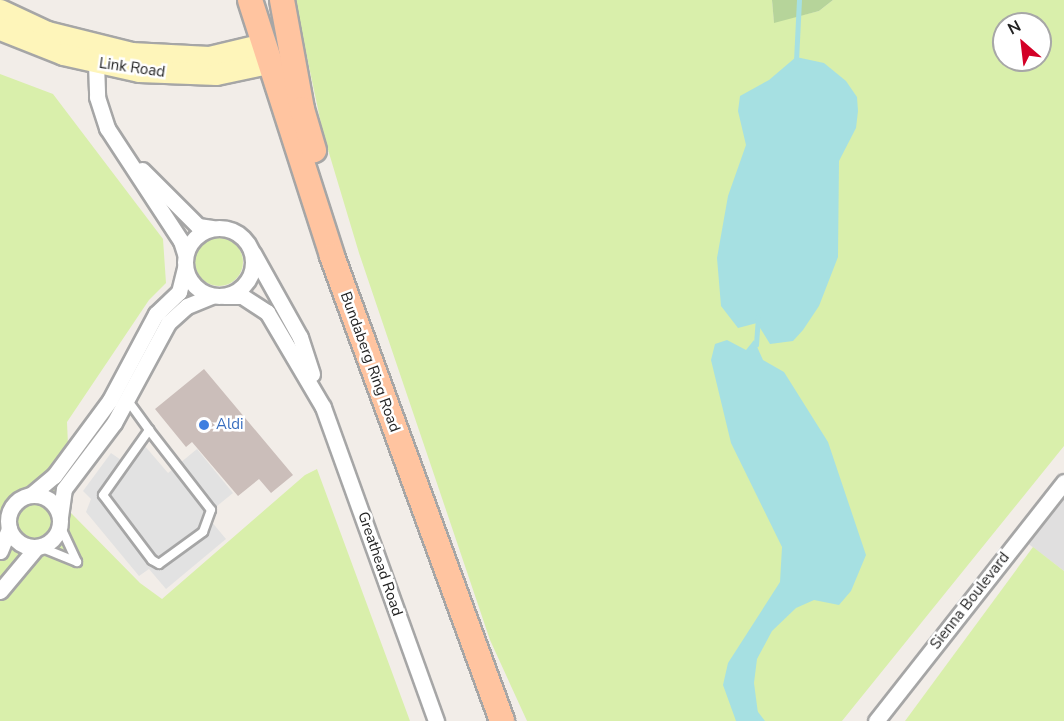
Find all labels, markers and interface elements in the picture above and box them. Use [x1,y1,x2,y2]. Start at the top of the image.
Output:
north arrow [992,12,1052,72]
text: N [1004,15,1025,40]
street label: Link Road [98,54,166,82]
street label: Bundaberg Ring Road [336,289,404,435]
place label: Aldi [216,416,244,434]
marker: Aldi [197,418,211,432]
street label: Greathead Road [354,509,406,619]
street label: Sienna Boulevard [927,549,1013,653]

